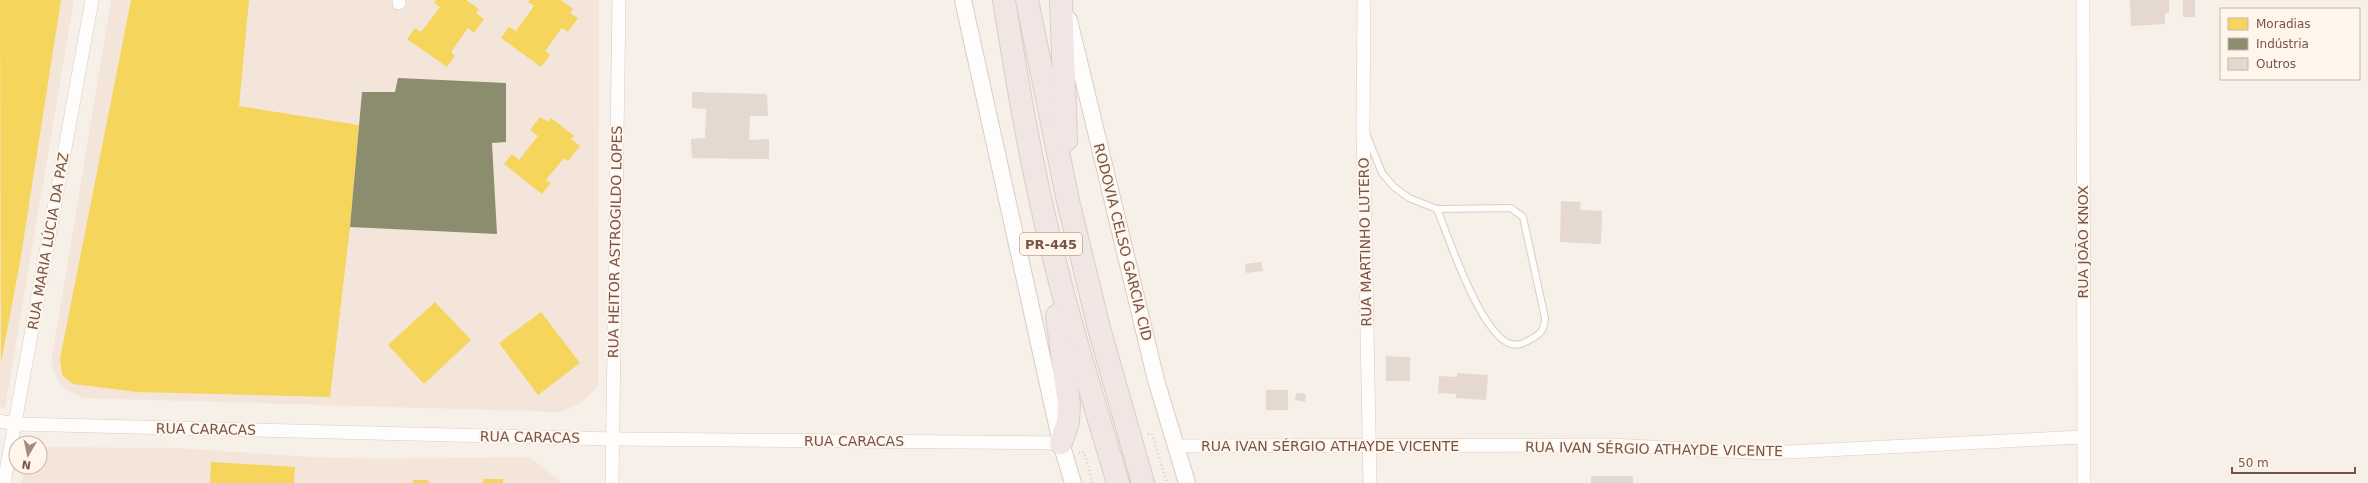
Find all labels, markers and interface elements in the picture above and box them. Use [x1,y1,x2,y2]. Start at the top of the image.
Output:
legend [2220,8,2360,80]
text: Moradias [2256,17,2311,31]
text: Indústria [2256,37,2309,51]
text: Outros [2256,57,2296,71]
street label: RUA HEITOR ASTROGILDO LOPES [605,126,625,358]
street label: RODOVIA CELSO GARCIA CID [1091,142,1155,342]
street label: RUA MARIA LÚCIA DA PAZ [23,151,72,331]
street label: RUA MARTINHO LUTERO [1356,157,1374,327]
street label: RUA JOÃO KNOX [2075,185,2091,299]
road number: PR-445 [1020,233,1082,255]
street label: RUA CARACAS [156,420,256,438]
street label: RUA CARACAS [480,428,580,446]
street label: RUA CARACAS [804,433,904,449]
north arrow [8,435,48,475]
street label: RUA IVAN SÉRGIO ATHAYDE VICENTE [1201,438,1459,454]
street label: RUA IVAN SÉRGIO ATHAYDE VICENTE [1525,439,1783,459]
scale bar [2232,449,2355,475]
text: 50 m [2238,456,2269,470]
text: N [21,457,32,472]

